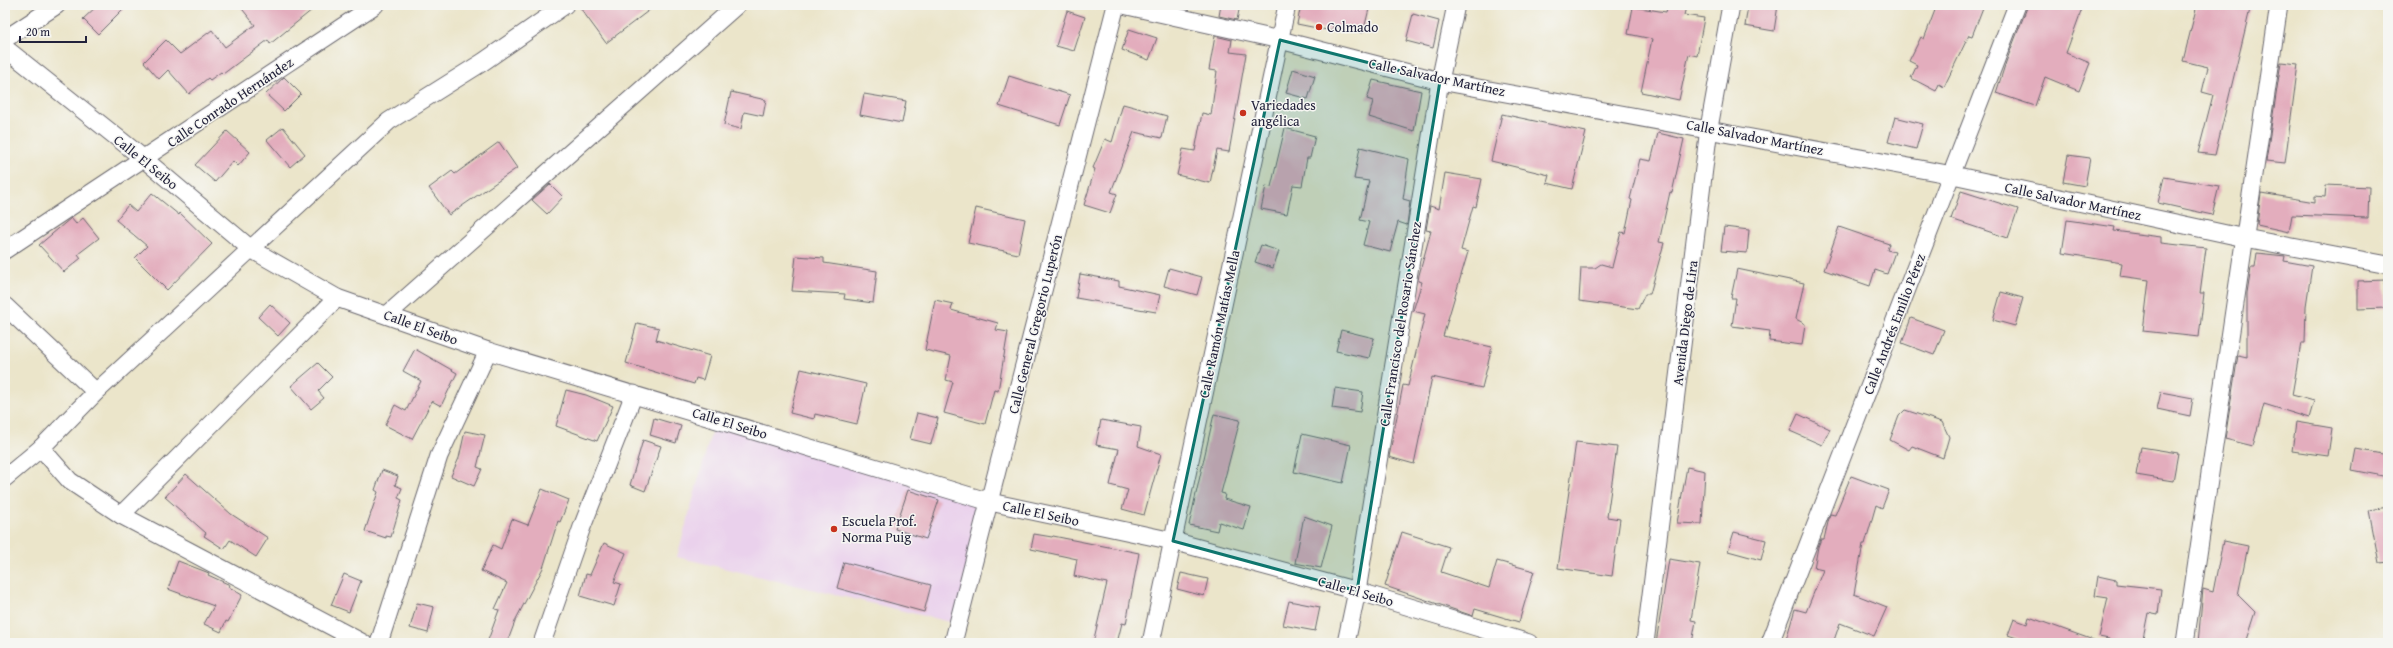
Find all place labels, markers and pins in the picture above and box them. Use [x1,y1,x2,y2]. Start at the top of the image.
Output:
place label: Colmado [1327,17,1378,37]
marker: Colmado [1314,22,1324,32]
place label: Variedades angélica [1251,95,1316,131]
marker: Variedades angélica [1238,108,1248,118]
place label: Escuela Prof. Norma Puig [842,511,917,547]
marker: Escuela Prof. Norma Puig [829,524,839,534]

